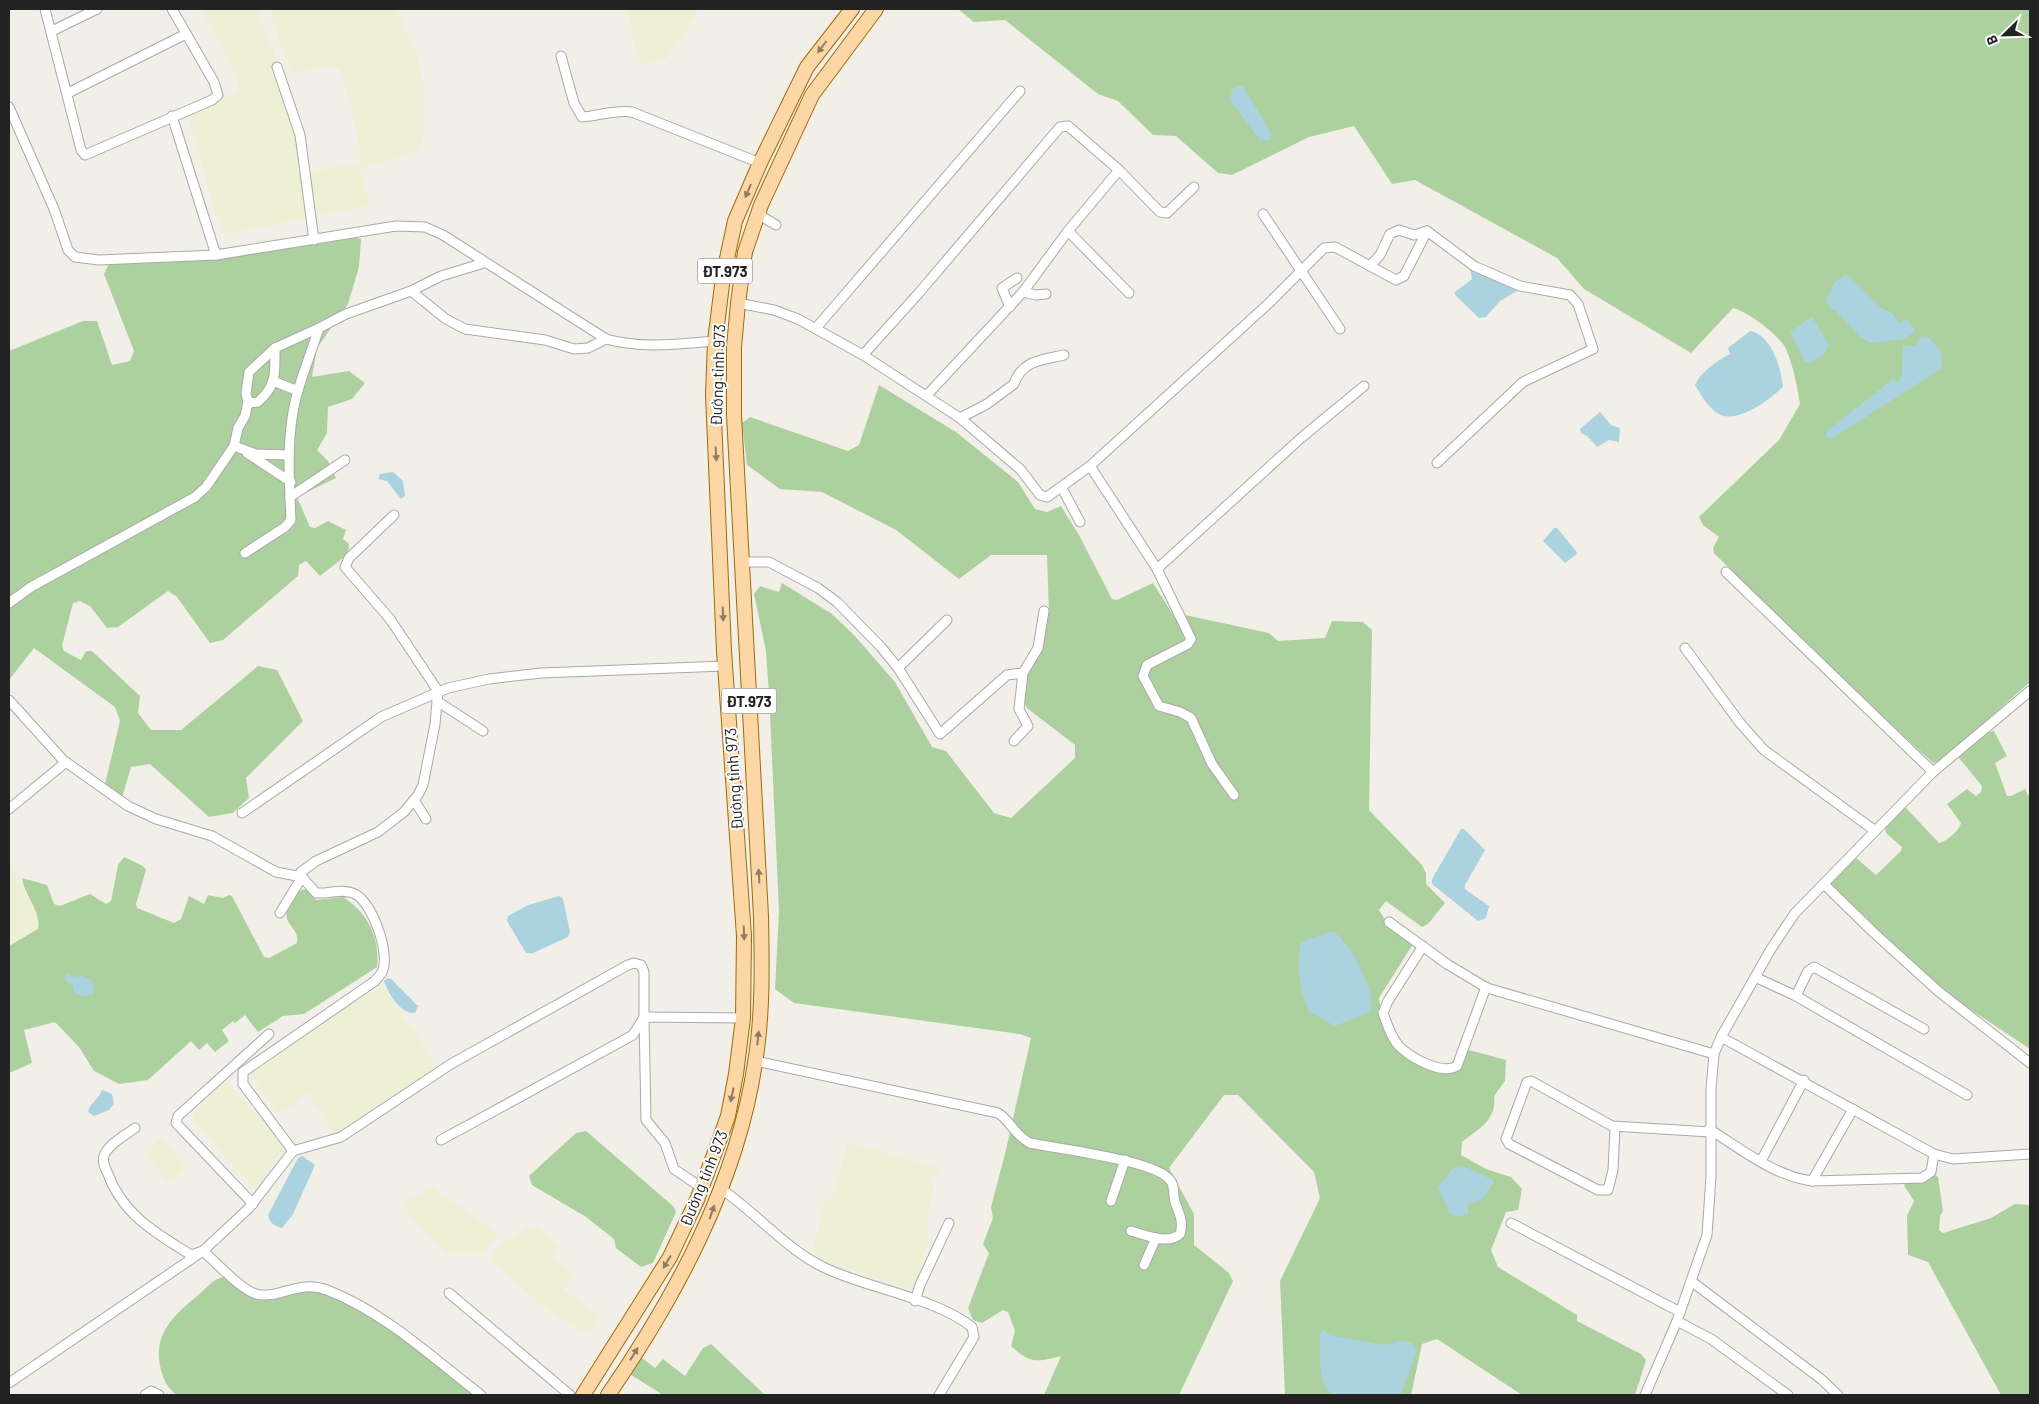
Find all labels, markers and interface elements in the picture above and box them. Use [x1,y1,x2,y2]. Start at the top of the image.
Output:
north arrow [1979,10,2029,60]
text: B [1982,33,2001,48]
one-way arrow [817,40,828,53]
one-way arrow [744,184,752,199]
road number: ĐT.973 [698,258,752,284]
street label: Đường tỉnh 973 [706,324,728,426]
one-way arrow [713,447,721,463]
one-way arrow [719,606,727,622]
road number: ĐT.973 [722,688,776,714]
street label: Đường tỉnh 973 [720,727,746,831]
one-way arrow [754,868,762,884]
one-way arrow [740,926,748,942]
one-way arrow [754,1030,762,1046]
one-way arrow [728,1087,736,1102]
street label: Đường tỉnh 973 [675,1127,731,1229]
one-way arrow [708,1204,716,1219]
one-way arrow [662,1256,671,1269]
one-way arrow [629,1347,638,1360]

